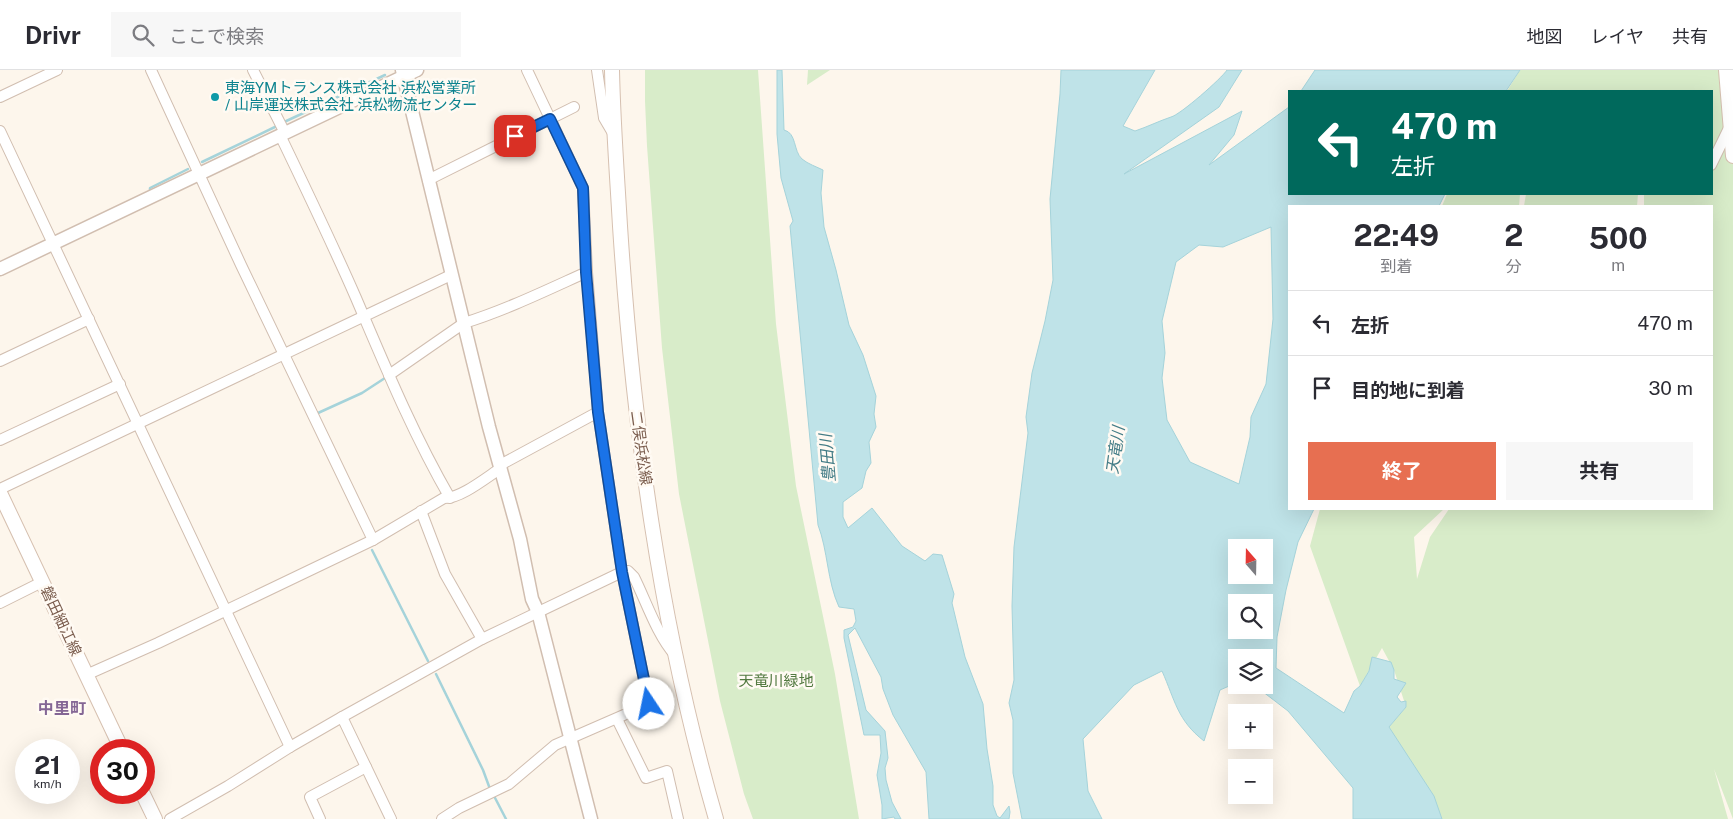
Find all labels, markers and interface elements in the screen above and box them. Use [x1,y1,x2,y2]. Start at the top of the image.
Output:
search box [111,12,461,57]
text: Drivr [25,21,81,49]
icon: search [129,21,157,49]
text: ここで検索 [169,25,264,47]
text: 地図 [1527,26,1563,47]
text: レイヤ [1591,26,1644,47]
text: 共有 [1672,26,1708,47]
place label: 東海YMトランス株式会社 浜松営業所 / 山岸運送株式会社 浜松物流センター [225,79,478,113]
marker: 東海YMトランス株式会社 浜松営業所 / 山岸運送株式会社 浜松物流センター [209,91,221,103]
text: 470 m [1391,106,1497,147]
icon: left [1308,110,1373,175]
pin [494,115,536,157]
icon: arrive [501,122,529,150]
text: 左折 [1391,153,1435,179]
text: 22:49 [1353,217,1439,253]
text: 2 [1504,217,1523,253]
text: 500 [1589,220,1648,256]
text: m [1611,256,1625,275]
text: 到着 [1380,257,1412,276]
text: 分 [1506,257,1522,276]
icon: left [1308,309,1336,337]
text: 470 m [1637,312,1693,334]
text: 左折 [1351,314,1389,336]
icon: arrive [1308,374,1336,402]
text: 30 m [1648,377,1693,399]
text: 目的地に到着 [1351,379,1465,401]
street label: 二俣浜松線 [628,410,655,486]
water label: 天竜川 [1103,423,1129,475]
water label: 豊田川 [816,431,839,483]
button: 終了 [1308,442,1496,500]
button: 共有 [1506,442,1693,500]
north arrow [1228,539,1272,584]
map controls [1228,539,1273,804]
street label: 磐田細江線 [38,583,85,658]
button: search [1228,594,1273,639]
button: layers [1228,649,1273,694]
park label: 天竜川緑地 [738,672,814,689]
position arrow [622,677,674,729]
district label: 中里町 [38,699,86,718]
button: + [1228,704,1273,749]
speed limit sign: 30 [90,739,155,804]
text: 21 [34,750,61,780]
button: − [1228,759,1273,804]
text: km/h [33,777,62,791]

